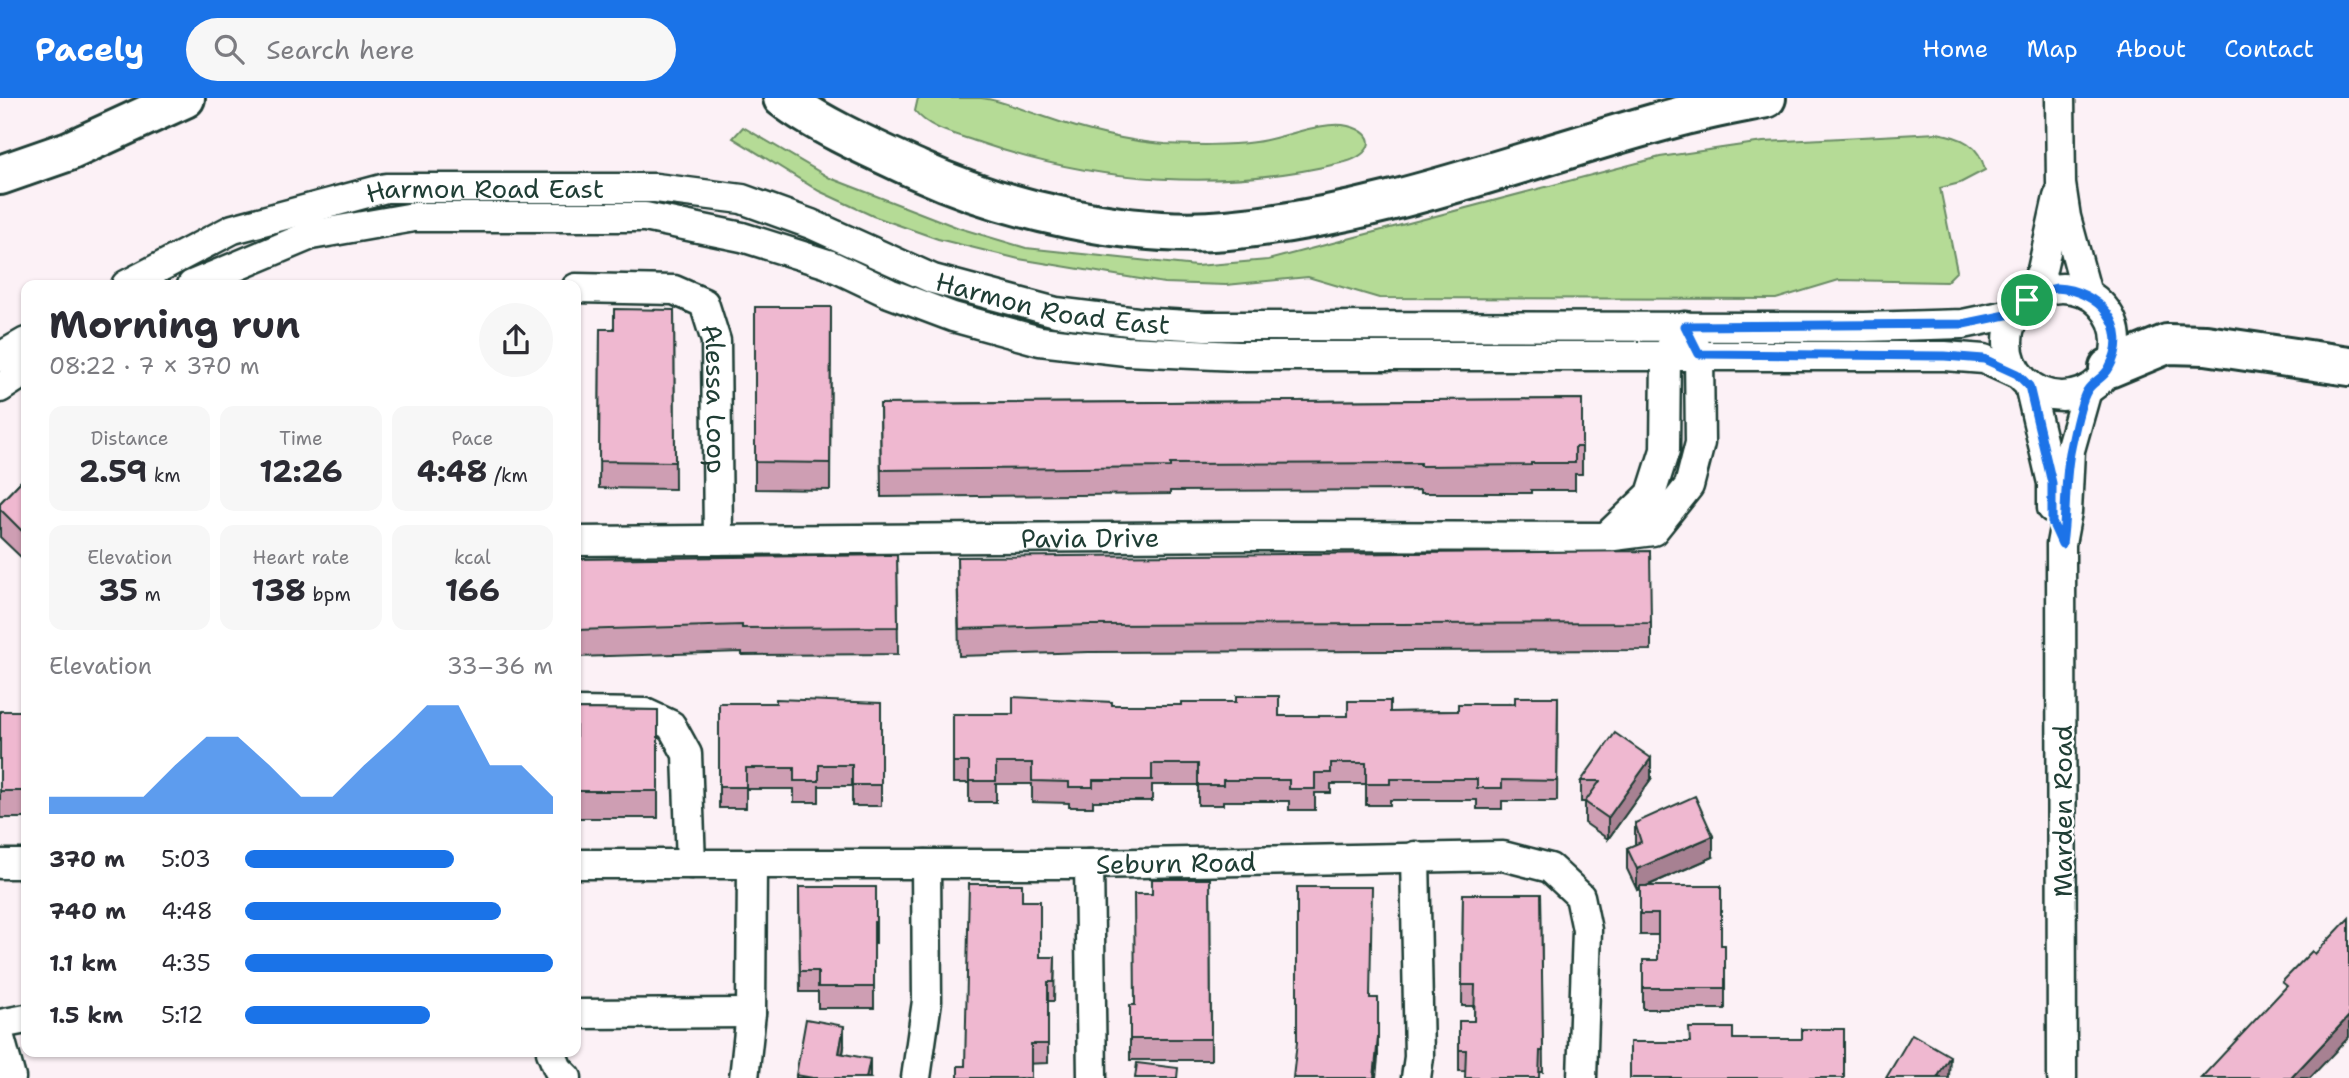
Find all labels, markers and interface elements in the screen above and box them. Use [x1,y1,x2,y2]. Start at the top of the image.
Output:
search box [186,18,676,81]
text: Pacely [35,27,144,72]
icon: search [210,30,248,68]
text: Search here [266,32,415,67]
text: Home [1922,33,1988,65]
text: Map [2026,33,2078,65]
text: About [2116,33,2186,65]
text: Contact [2224,33,2314,65]
street label: Harmon Road East [362,171,604,210]
street label: Harmon Road East [932,263,1171,341]
pin [1997,270,2057,330]
icon: arrive [2008,281,2046,319]
text: Morning run [49,299,300,350]
button: share [479,303,553,377]
street label: Alessa Loop [694,319,735,474]
text: 08:22 · 7 × 370 m [49,351,260,381]
text: Distance [91,426,169,451]
text: Time [279,426,323,451]
text: Pace [451,426,493,451]
text: 2.59 [79,451,147,492]
text: 12:26 [259,451,343,492]
text: 4:48 [417,451,488,492]
text: km [147,463,181,488]
text: /km [488,463,528,488]
street label: Pavia Drive [1021,519,1159,555]
text: Elevation [87,545,172,570]
text: Heart rate [253,545,349,570]
text: kcal [454,545,491,570]
text: 35 [98,570,138,611]
text: 138 [251,570,306,611]
text: 166 [445,570,500,611]
text: m [138,582,161,607]
text: bpm [306,582,351,607]
text: Elevation [49,651,152,681]
text: 33–36 m [447,651,553,681]
street label: Marden Road [2045,725,2080,897]
street label: Seburn Road [1096,843,1256,881]
text: 370 m [49,844,125,874]
text: 5:03 [161,844,211,874]
text: 740 m [49,896,126,926]
text: 4:48 [161,896,213,926]
text: 1.1 km [49,948,117,978]
text: 4:35 [161,948,211,978]
text: 1.5 km [49,1000,123,1030]
text: 5:12 [161,1000,203,1030]

